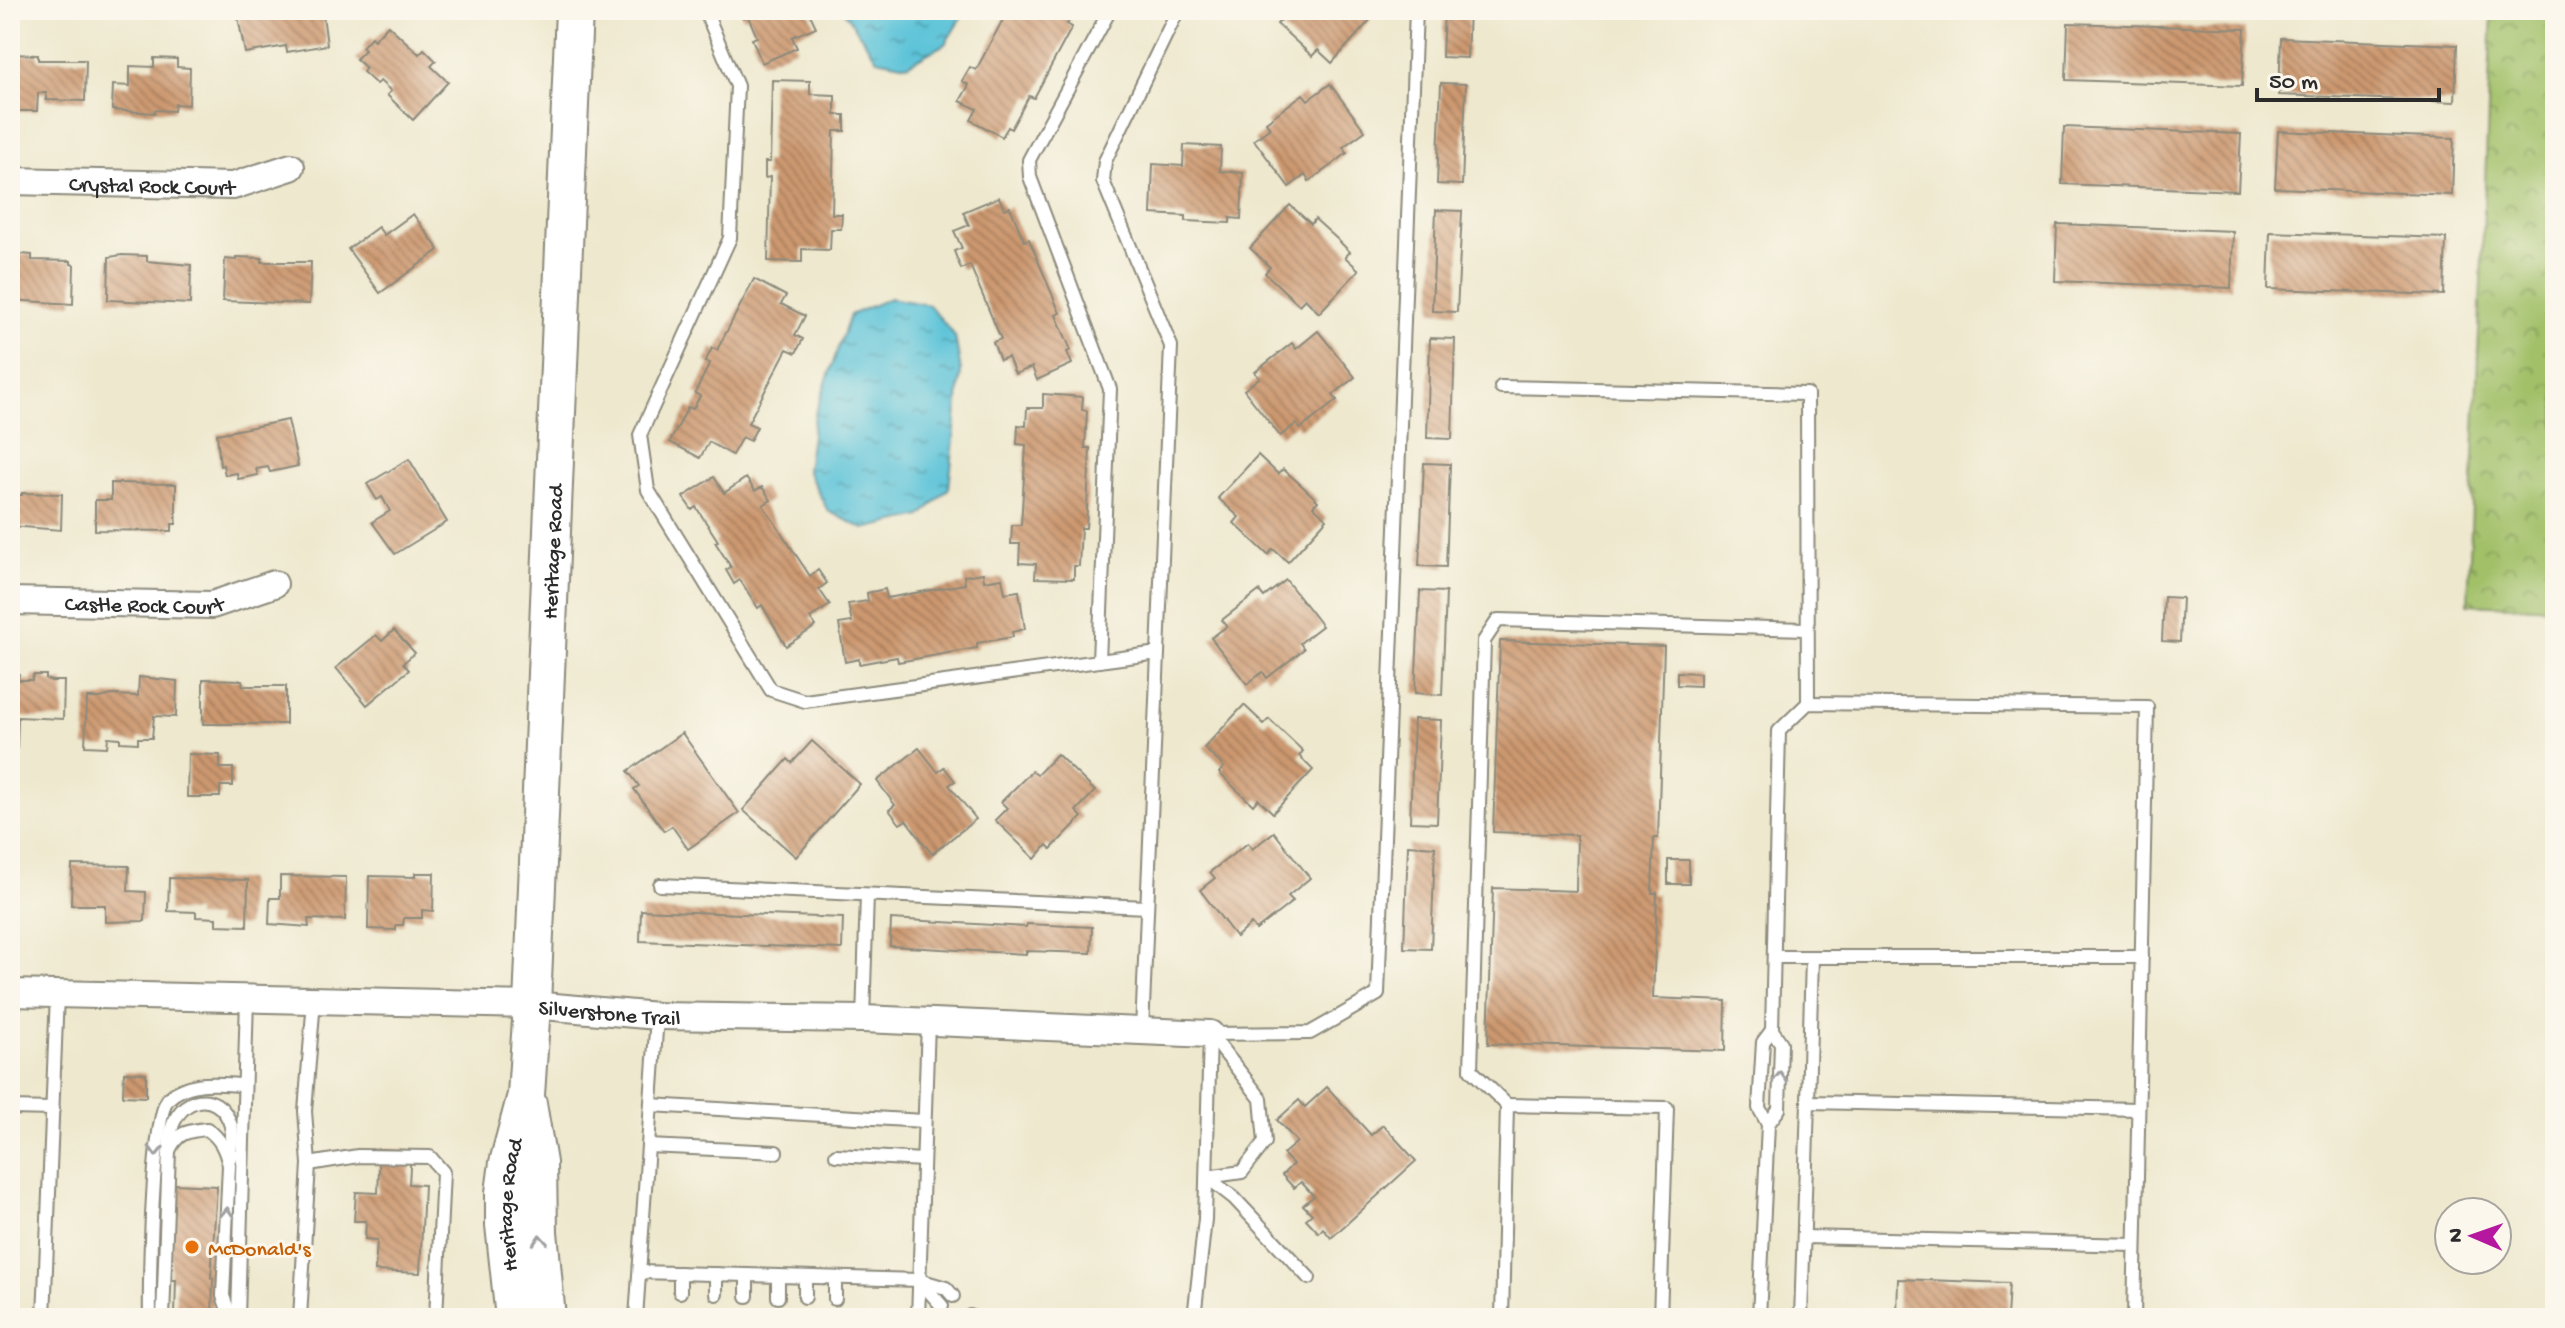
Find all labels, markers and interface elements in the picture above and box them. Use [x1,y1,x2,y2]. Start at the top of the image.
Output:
scale bar [2257,52,2439,102]
text: 50 m [2269,69,2318,98]
street label: Crystal Rock Court [69,173,237,203]
street label: Heritage Road [539,482,571,620]
street label: Castle Rock Court [64,592,230,622]
street label: Silverstone Trail [537,997,681,1033]
one-way arrow [1771,1070,1788,1083]
street label: Heritage Road [495,1134,532,1273]
one-way arrow [148,1145,165,1158]
north arrow [2433,1196,2513,1276]
one-way arrow [218,1206,235,1219]
text: N [2444,1228,2470,1243]
one-way arrow [531,1233,548,1246]
marker: McDonald's [183,1238,201,1256]
place label: McDonald's [208,1238,311,1264]

